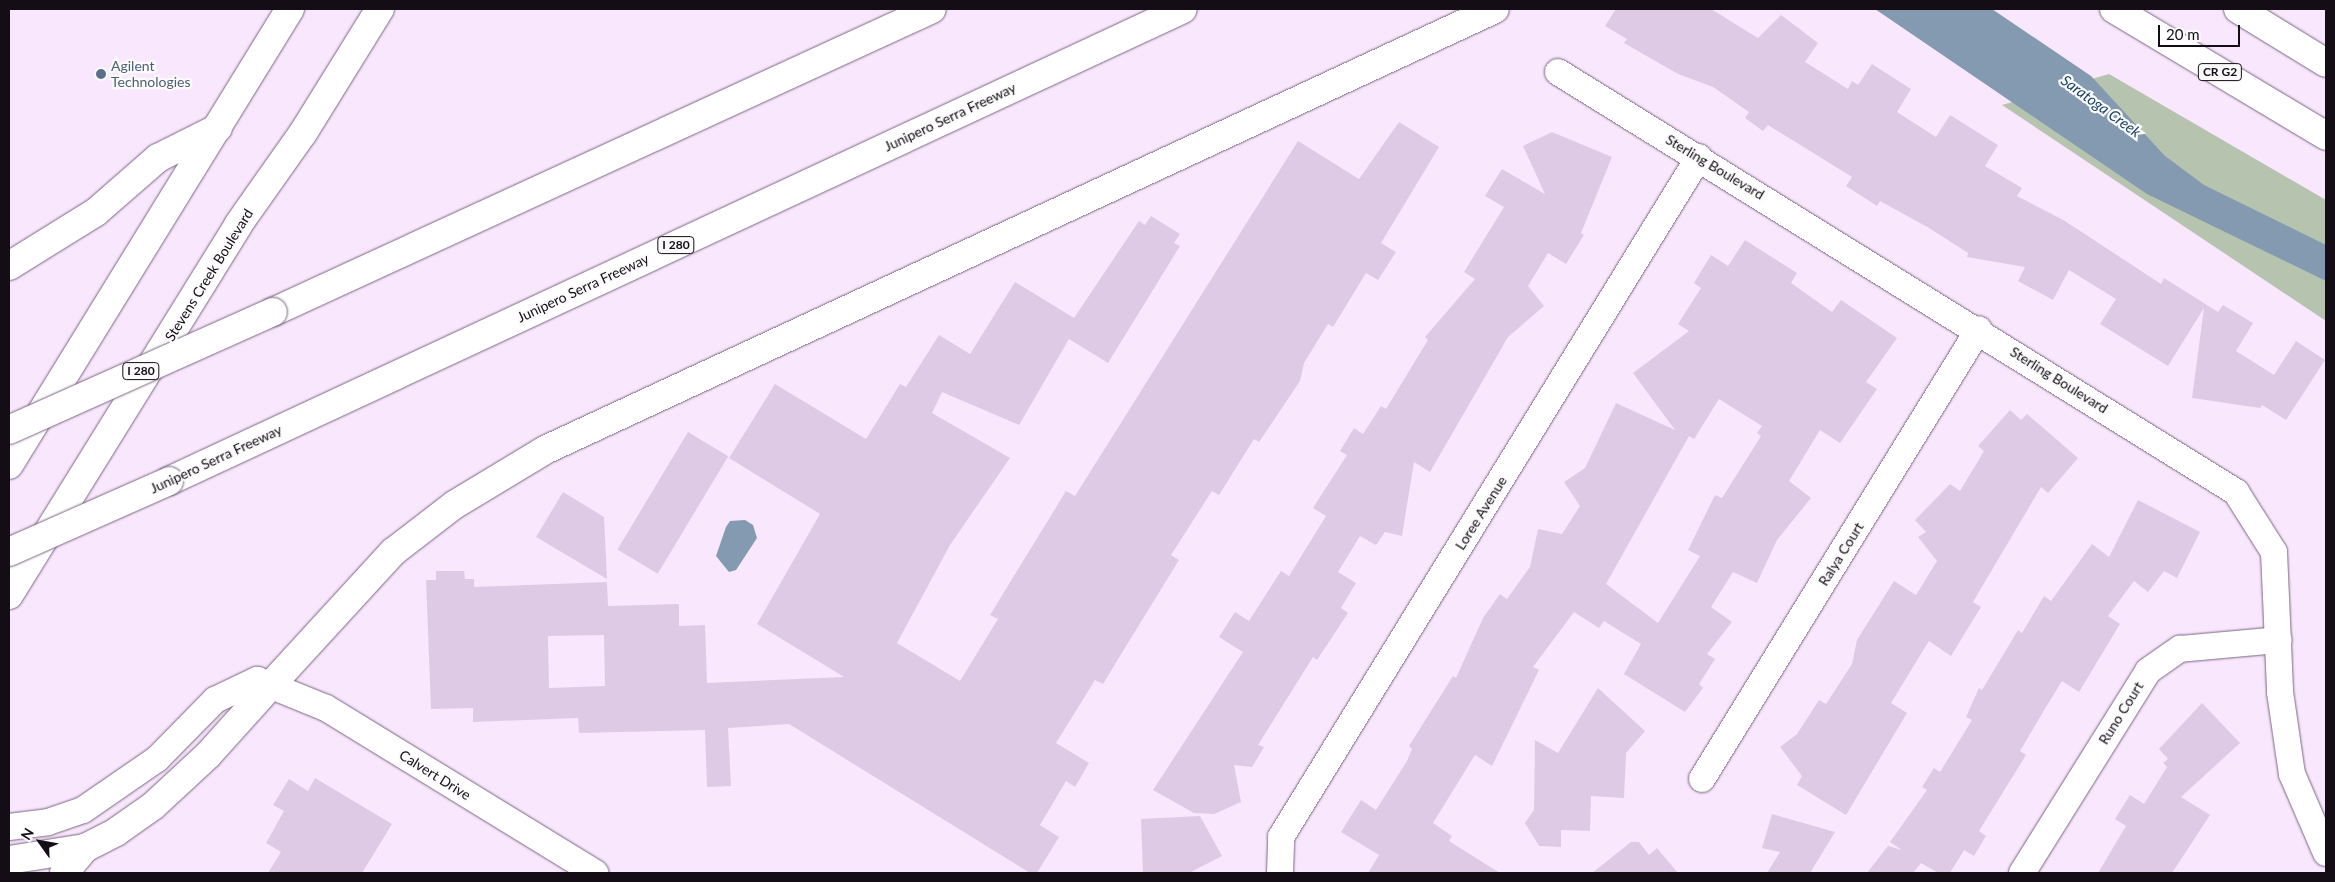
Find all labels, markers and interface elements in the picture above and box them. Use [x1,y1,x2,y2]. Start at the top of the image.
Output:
scale bar [2160,15,2242,47]
text: 20 m [2166,25,2200,43]
place label: Agilent Technologies [111,58,190,90]
road number: CR G2 [2198,62,2242,82]
marker: Agilent Technologies [95,68,107,80]
water label: Saratoga Creek [2058,71,2144,141]
street label: Junipero Serra Freeway [881,79,1019,155]
street label: Sterling Boulevard [1663,131,1767,203]
street label: Stevens Creek Boulevard [161,206,257,344]
road number: I 280 [657,236,695,254]
street label: Junipero Serra Freeway [514,250,652,326]
street label: Sterling Boulevard [2007,343,2111,417]
road number: I 280 [122,362,160,381]
street label: Junipero Serra Freeway [147,421,285,497]
street label: Loree Avenue [1452,473,1510,553]
street label: Ralya Court [1815,519,1867,589]
street label: Runo Court [2095,679,2147,747]
street label: Calvert Drive [396,746,474,804]
north arrow [15,817,65,867]
text: N [17,825,37,843]

